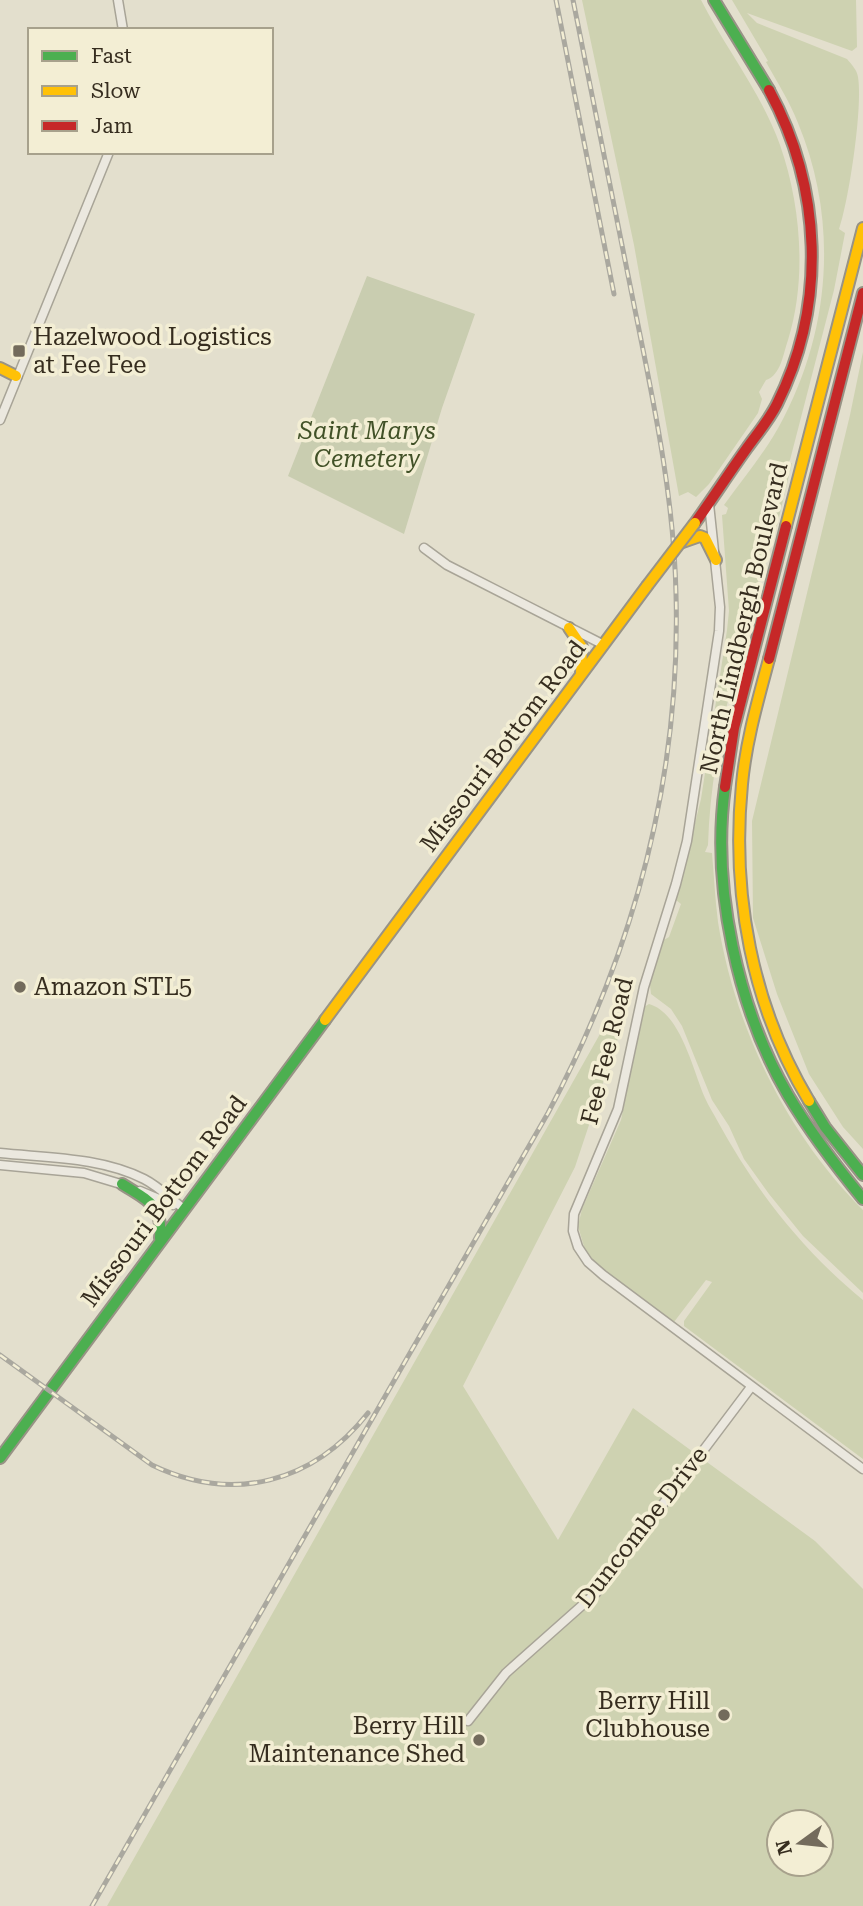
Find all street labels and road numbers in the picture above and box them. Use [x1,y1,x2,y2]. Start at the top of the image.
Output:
street label: North Lindbergh Boulevard [694,459,794,777]
street label: Missouri Bottom Road [414,635,592,857]
street label: Fee Fee Road [575,974,639,1128]
street label: Missouri Bottom Road [75,1090,253,1312]
street label: Duncombe Drive [571,1441,713,1613]

